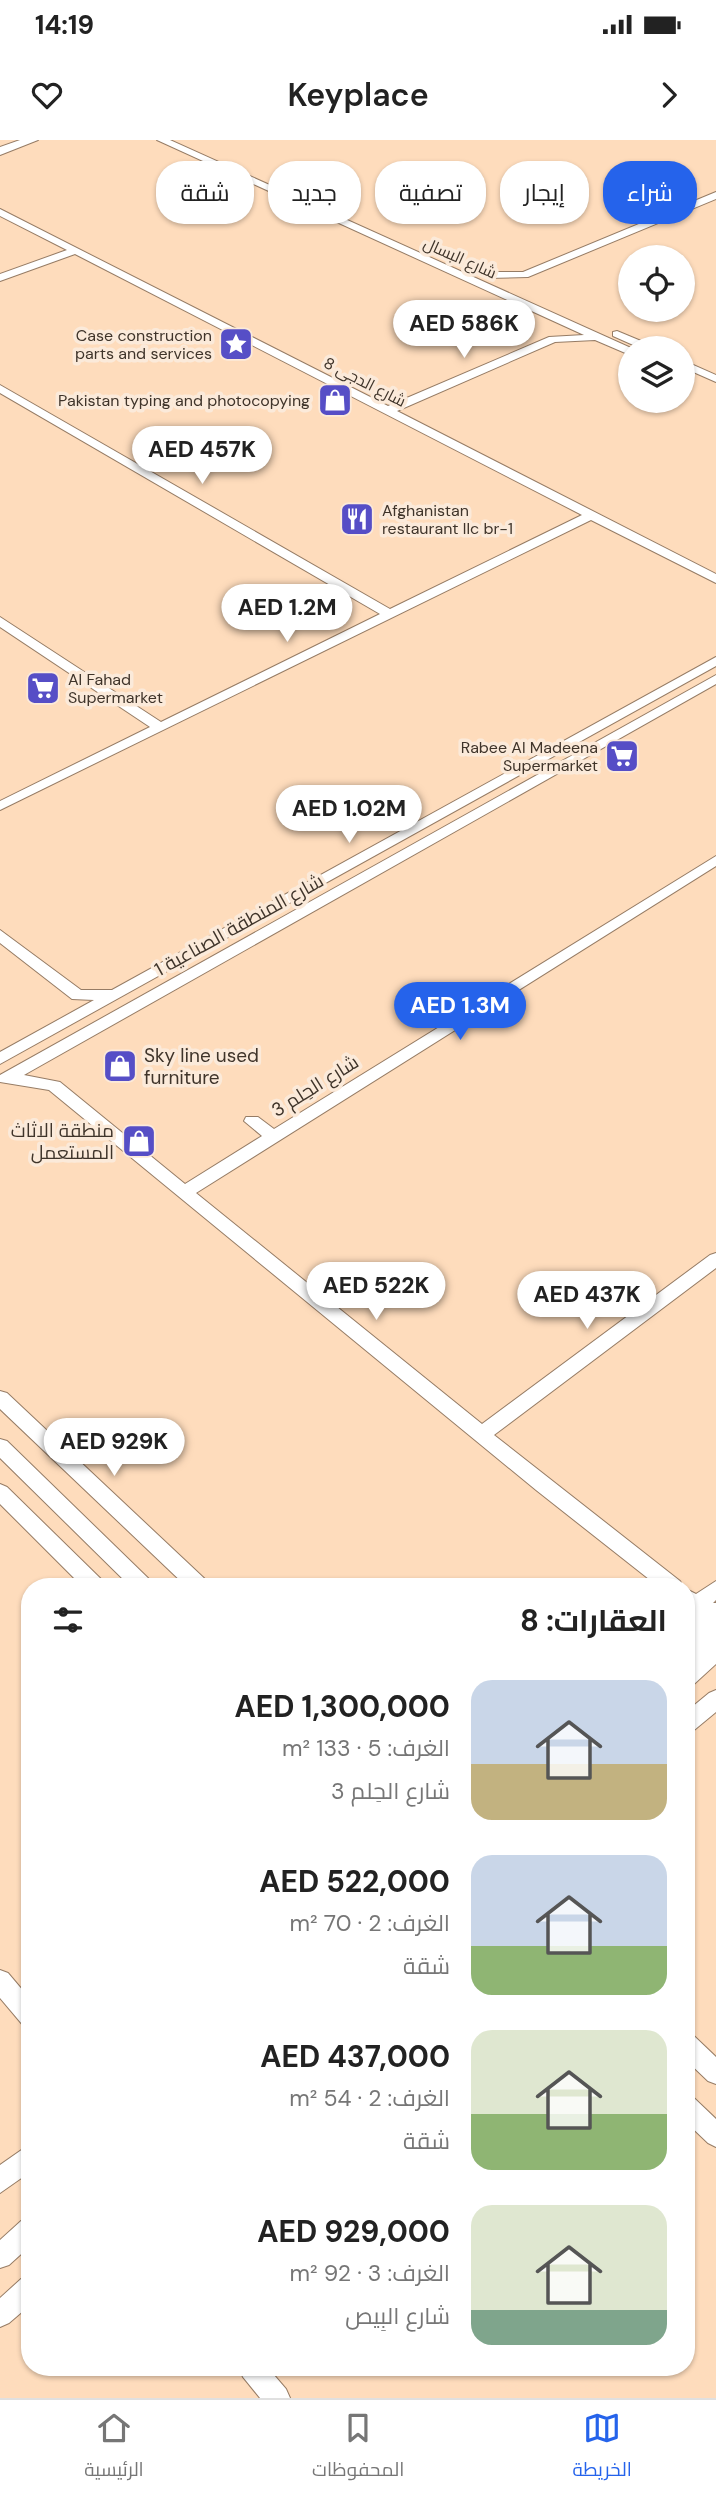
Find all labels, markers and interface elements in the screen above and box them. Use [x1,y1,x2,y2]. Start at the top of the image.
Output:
text: 14:19 [35,8,94,42]
text: Keyplace [287,74,429,116]
icon: heart [28,76,66,114]
icon: forward [650,76,688,114]
chip: شقة [156,161,254,224]
chip: جديد [268,161,361,224]
chip: تصفية [375,161,486,224]
chip: إيجار [500,161,589,224]
chip: شراء [603,161,697,224]
street label: شارع البسال [420,233,500,284]
map controls [618,245,695,413]
button: locate [618,245,695,322]
pin: AED 586K [392,300,536,360]
text: AED 586K [409,308,519,338]
place label: Case construction parts and services [75,325,212,364]
place icon: Case construction parts and services [217,325,255,363]
button: layers [618,336,695,413]
street label: شارع الدجى 8 [320,352,410,413]
shop icon: Pakistan typing and photocopying [316,381,354,419]
place label: Pakistan typing and photocopying [58,390,310,411]
pin: AED 457K [130,426,274,486]
text: AED 457K [148,434,256,464]
restaurant icon: Afghanistan restaurant llc br-1 [338,500,376,538]
place label: Afghanistan restaurant llc br-1 [382,500,513,539]
pin: AED 1.2M [215,584,359,644]
text: AED 1.2M [237,592,337,622]
supermarket icon: Al Fahad Supermarket [24,669,62,707]
place label: Al Fahad Supermarket [68,669,163,708]
place label: Rabee Al Madeena Supermarket [461,737,598,776]
supermarket icon: Rabee Al Madeena Supermarket [603,737,641,775]
pin: AED 1.02M [269,786,429,845]
text: AED 1.02M [292,793,406,823]
street label: شارع المنطقة الصناعية 1 [150,868,328,983]
pin: AED 1.3M [388,982,532,1042]
text: AED 1.3M [410,990,510,1020]
place label: Sky line used furniture [144,1043,259,1090]
shop icon: Sky line used furniture [101,1047,139,1085]
street label: شارع الحِلم 3 [267,1049,364,1123]
place label: منطقة الاثاث المستعمل [11,1118,114,1165]
shop icon: منطقة الاثاث المستعمل [120,1122,158,1160]
pin: AED 522K [304,1262,448,1322]
text: AED 522K [322,1270,430,1300]
pin: AED 437K [515,1272,659,1331]
text: AED 437K [533,1279,641,1309]
pin: AED 929K [42,1418,186,1478]
text: AED 929K [60,1426,168,1456]
icon: filters [49,1601,87,1639]
text: العقارات: 8 [520,1601,667,1640]
text: AED 1,300,000 [235,1687,450,1726]
icon: home [527,1708,611,1792]
text: الغرف: 5 · 133 m² [282,1733,450,1763]
text: شارع الحِلم 3 [331,1776,450,1806]
text: AED 522,000 [259,1862,450,1901]
icon: home [527,1883,611,1967]
text: الغرف: 2 · 70 m² [289,1908,450,1938]
text: شقة [403,1951,450,1981]
text: AED 437,000 [260,2037,450,2076]
icon: home [527,2058,611,2142]
text: الغرف: 2 · 54 m² [289,2083,450,2113]
text: شقة [403,2126,450,2156]
text: AED 929,000 [257,2212,450,2251]
icon: home [527,2233,611,2317]
text: الغرف: 3 · 92 m² [290,2258,450,2288]
text: شارع البِيص [345,2301,450,2331]
tab: الرئيسية [84,2409,144,2487]
tab: المحفوظات [312,2409,404,2487]
tab: الخريطة [573,2409,632,2487]

